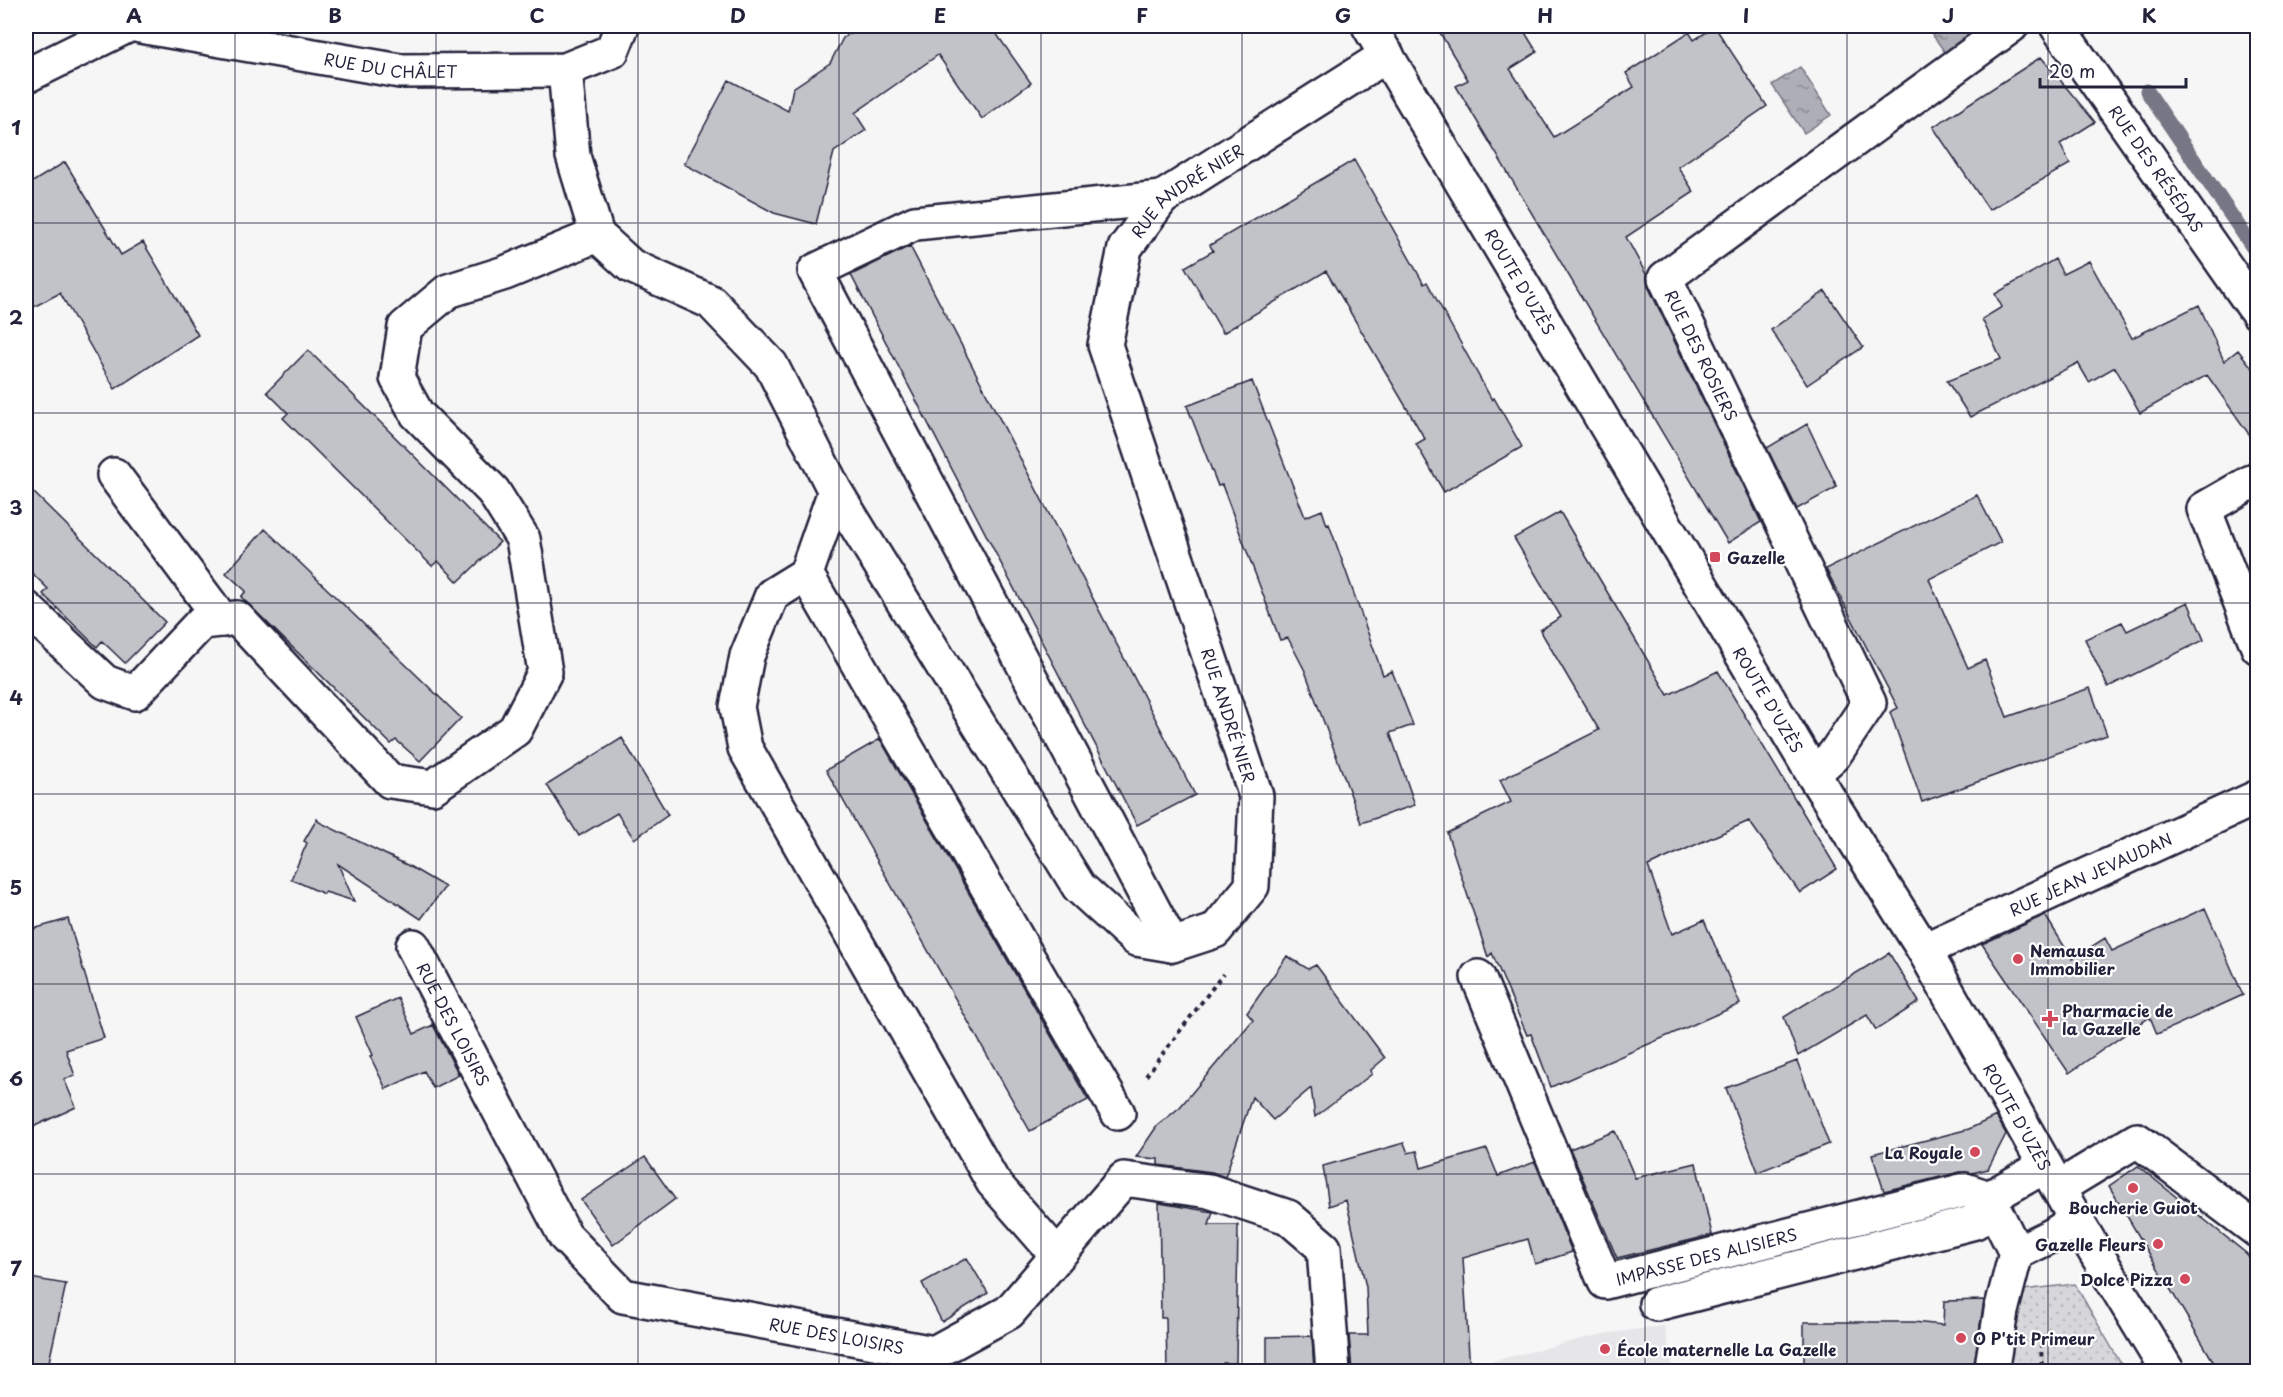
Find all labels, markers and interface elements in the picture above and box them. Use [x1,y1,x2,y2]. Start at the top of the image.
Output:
text: A [126,0,142,30]
text: B [328,0,342,30]
text: C [529,0,545,30]
text: D [730,0,746,30]
text: E [934,0,946,30]
text: F [1136,0,1148,30]
text: G [1335,0,1351,30]
text: H [1537,0,1553,30]
text: I [1743,0,1749,30]
text: J [1942,0,1954,30]
text: K [2142,0,2157,30]
street label: RUE DU CHÂLET [322,46,457,83]
scale bar [2040,51,2186,89]
text: 20 m [2049,57,2095,84]
street label: RUE DES RÉSÉDAS [2104,100,2210,237]
text: 1 [11,112,21,142]
street label: RUE ANDRÉ NIER [1125,137,1248,243]
street label: ROUTE D'UZÈS [1480,224,1561,339]
street label: RUE DES ROSIERS [1660,285,1744,425]
text: 2 [9,302,23,332]
text: 3 [9,492,23,522]
place label: Gazelle [1727,545,1786,569]
marker: Gazelle [1708,550,1722,564]
street label: ROUTE D'UZÈS [1728,642,1810,757]
street label: RUE ANDRÉ NIER [1196,645,1262,785]
text: 4 [9,682,23,712]
street label: RUE JEAN JEVAUDAN [2005,826,2176,921]
text: 5 [10,872,22,902]
place label: Nemausa Immobilier [2030,938,2115,980]
marker: Nemausa Immobilier [2011,952,2025,966]
street label: RUE DES LOISIRS [412,958,496,1090]
place label: Pharmacie de la Gazelle [2062,998,2174,1040]
marker: Pharmacie de la Gazelle [2043,1012,2057,1026]
street label: ROUTE D'UZÈS [1978,1058,2058,1175]
text: 6 [9,1063,23,1093]
place label: La Royale [1885,1140,1963,1164]
marker: La Royale [1968,1145,1982,1159]
marker: Boucherie Guiot [2126,1181,2140,1195]
place label: Boucherie Guiot [2068,1195,2198,1219]
street label: IMPASSE DES ALISIERS [1613,1221,1800,1291]
place label: Gazelle Fleurs [2035,1232,2146,1256]
marker: Gazelle Fleurs [2151,1237,2165,1251]
text: 7 [10,1253,22,1283]
place label: Dolce Pizza [2080,1267,2173,1291]
marker: Dolce Pizza [2178,1272,2192,1286]
street label: RUE DES LOISIRS [767,1311,906,1359]
place label: O P'tit Primeur [1973,1326,2095,1350]
marker: O P'tit Primeur [1954,1331,1968,1345]
place label: École maternelle La Gazelle [1617,1337,1836,1361]
marker: École maternelle La Gazelle [1598,1342,1612,1356]

